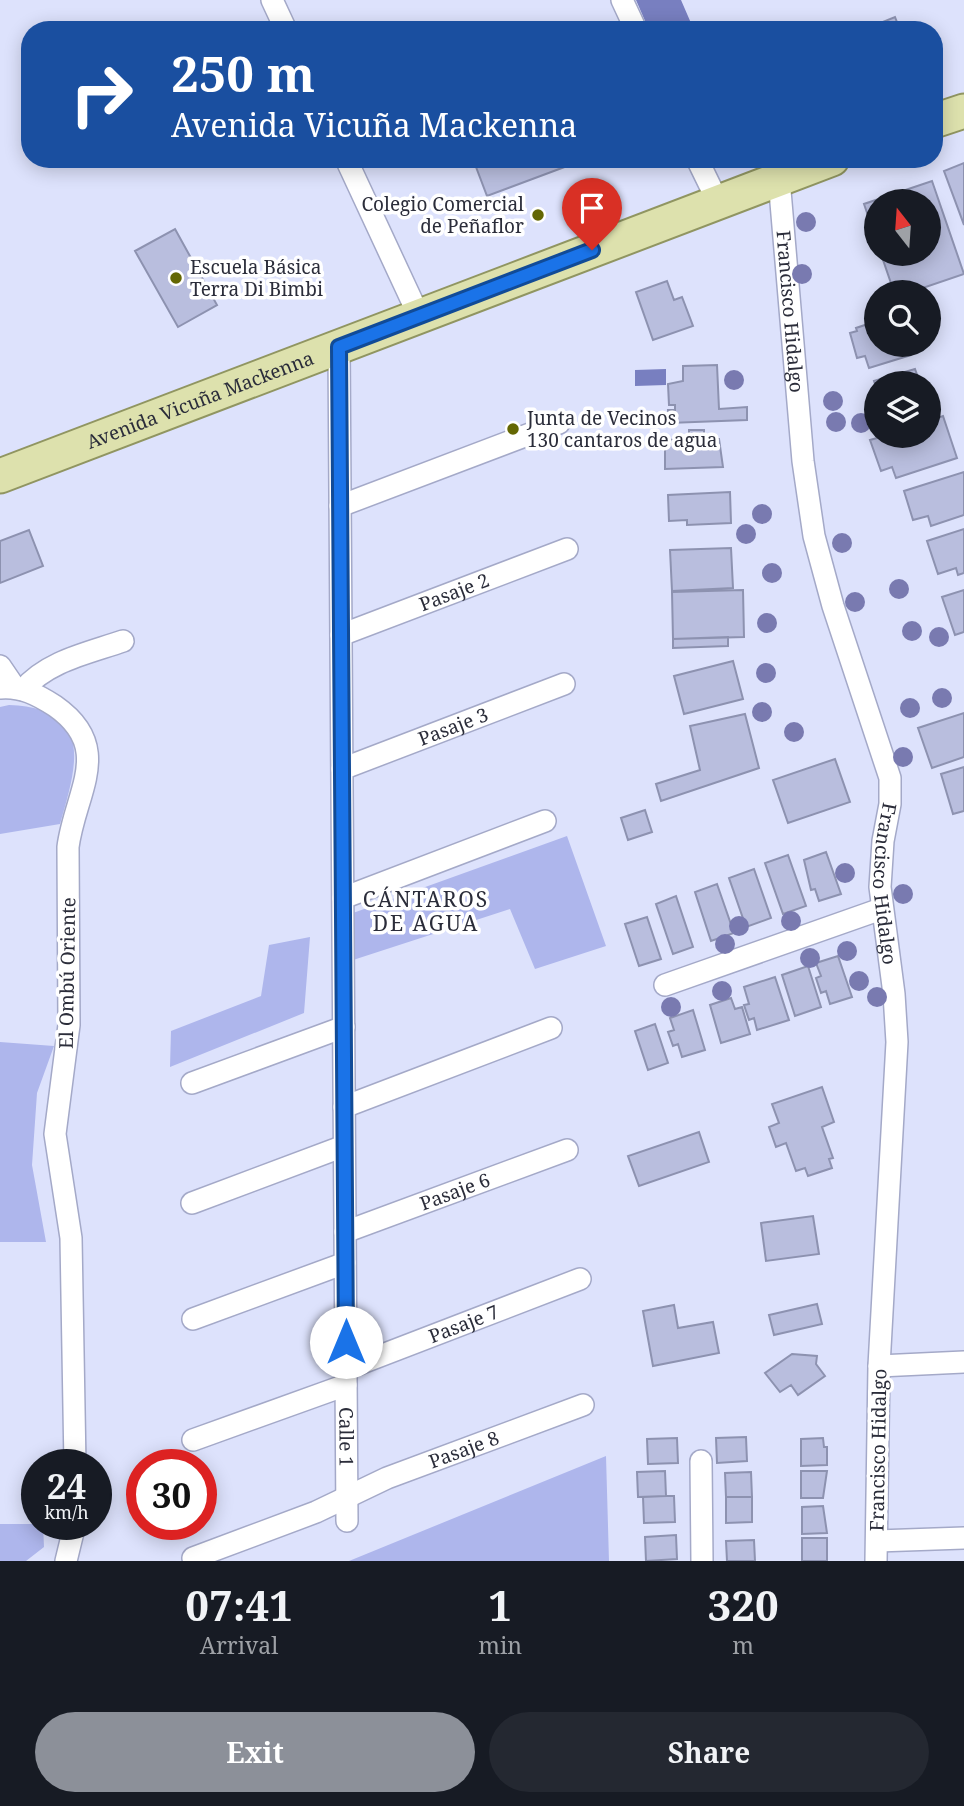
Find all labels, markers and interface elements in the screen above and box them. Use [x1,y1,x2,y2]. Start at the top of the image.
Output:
text: 250 m [171,40,315,106]
icon: right [56,49,147,140]
text: Avenida Vicuña Mackenna [171,103,577,146]
pin [562,178,622,250]
icon: arrive [573,189,611,227]
north arrow [864,189,942,266]
map controls [864,189,941,448]
place label: Colegio Comercial de Peñaflor [361,191,524,239]
marker: Colegio Comercial de Peñaflor [530,207,546,223]
street label: Francisco Hidalgo [770,229,810,394]
place label: Escuela Básica Terra Di Bimbi [190,254,323,302]
marker: Escuela Básica Terra Di Bimbi [168,270,184,286]
button: search [864,280,941,357]
street label: Avenida Vicuña Mackenna [83,345,317,455]
button: layers [864,371,941,448]
place label: Junta de Vecinos 130 cantaros de agua [526,405,717,453]
marker: Junta de Vecinos 130 cantaros de agua [505,421,521,437]
street label: Pasaje 2 [415,567,493,617]
street label: Pasaje 3 [414,701,492,752]
street label: Francisco Hidalgo [867,801,903,966]
district label: CÁNTAROS DE AGUA [363,885,489,937]
street label: El Ombú Oriente [53,897,81,1049]
street label: Pasaje 6 [416,1167,493,1216]
street label: Pasaje 7 [425,1299,502,1349]
position arrow [309,1305,383,1379]
street label: Francisco Hidalgo [864,1368,892,1532]
street label: Calle 1 [333,1407,360,1467]
street label: Pasaje 8 [425,1424,503,1474]
speed limit sign: 30 [126,1449,217,1540]
text: 24 [47,1462,86,1509]
text: km/h [44,1500,89,1524]
text: 07:41 [185,1576,293,1633]
text: 1 [488,1576,512,1633]
text: 320 [707,1576,779,1633]
text: Arrival [200,1629,278,1661]
text: min [478,1629,522,1661]
text: m [732,1629,754,1661]
button: Exit [35,1712,475,1792]
button: Share [489,1712,929,1792]

